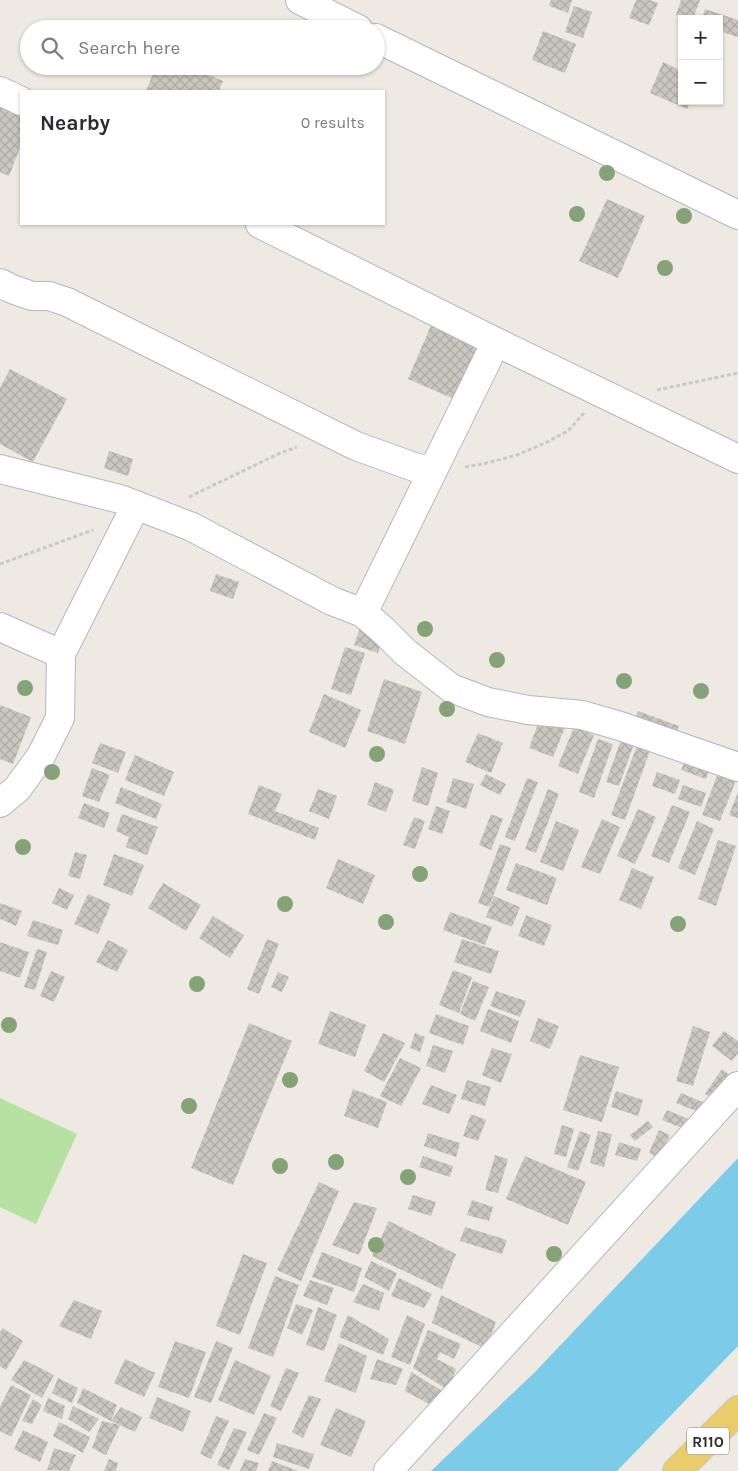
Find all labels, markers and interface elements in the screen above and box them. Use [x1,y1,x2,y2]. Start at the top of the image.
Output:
map controls [678,15,723,105]
button: + [678,15,723,60]
search box [20,20,385,75]
icon: search [38,34,66,62]
text: Search here [78,37,180,59]
button: − [678,60,723,105]
text: Nearby [40,111,110,135]
text: 0 results [301,113,365,132]
road number: R110 [687,1428,729,1454]

